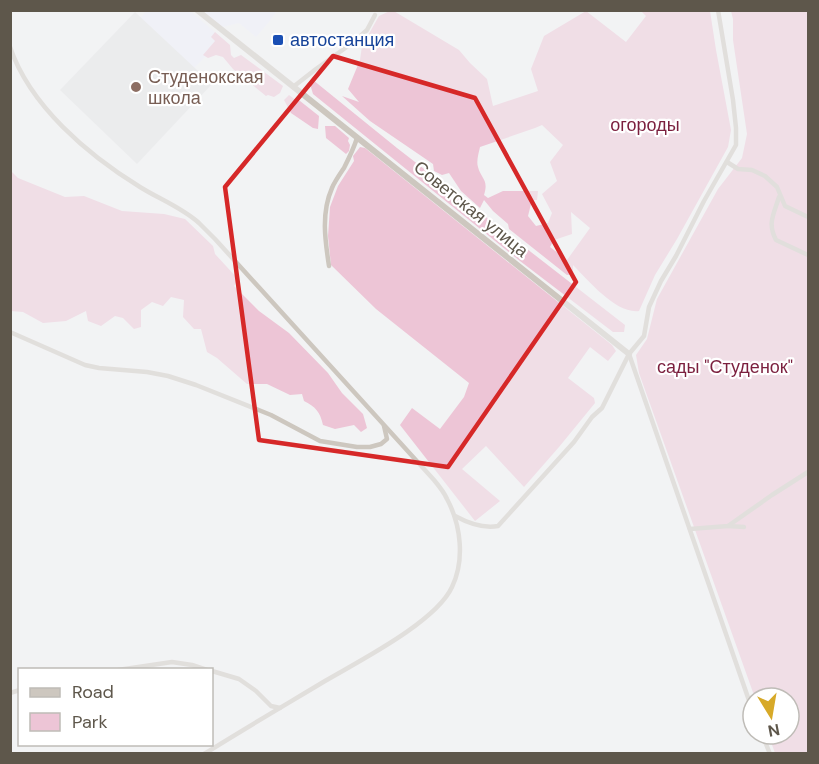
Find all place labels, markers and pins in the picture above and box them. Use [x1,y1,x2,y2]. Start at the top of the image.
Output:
place label: автостанция [290,28,394,52]
marker: автостанция [271,33,285,47]
place label: Студенокская школа [148,65,263,110]
marker: Студенокская школа [129,80,143,94]

